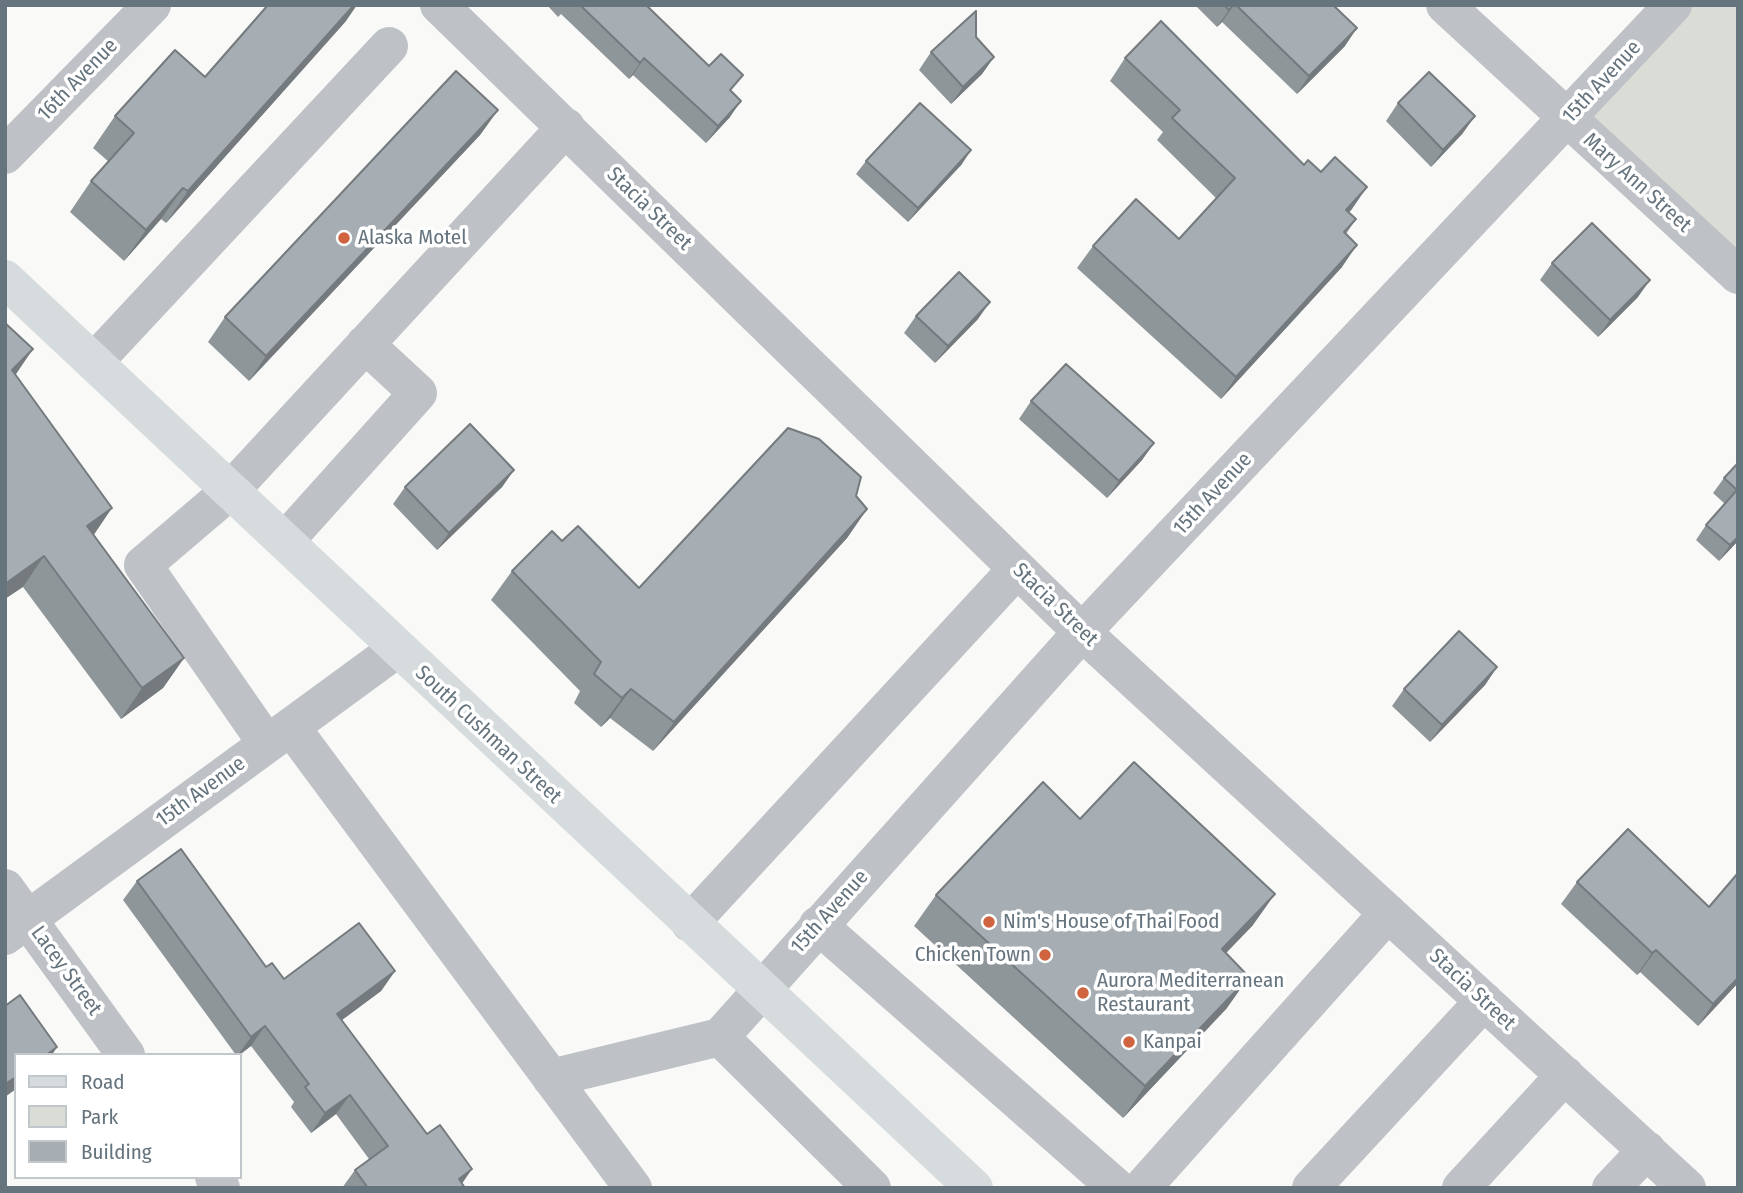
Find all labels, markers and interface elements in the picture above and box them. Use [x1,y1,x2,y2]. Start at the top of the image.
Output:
street label: 16th Avenue [33,34,123,126]
street label: 15th Avenue [1557,36,1647,128]
street label: Mary Ann Street [1578,128,1696,238]
street label: Stacia Street [601,162,697,256]
place label: Alaska Motel [358,225,467,251]
marker: Alaska Motel [336,230,352,246]
street label: 15th Avenue [1168,448,1258,540]
street label: Stacia Street [1007,558,1103,652]
street label: South Cushman Street [410,661,566,809]
street label: 15th Avenue [152,751,250,833]
street label: 15th Avenue [786,865,874,959]
place label: Nim's House of Thai Food [1003,909,1219,935]
marker: Nim's House of Thai Food [981,914,997,930]
street label: Lacey Street [25,921,107,1021]
place label: Chicken Town [915,942,1031,968]
street label: Stacia Street [1424,944,1520,1036]
marker: Chicken Town [1037,947,1053,963]
place label: Aurora Mediterranean Restaurant [1097,968,1284,1018]
marker: Aurora Mediterranean Restaurant [1075,985,1091,1001]
place label: Kanpai [1143,1029,1202,1055]
marker: Kanpai [1121,1034,1137,1050]
legend [14,1053,242,1179]
text: Road [81,1069,125,1095]
text: Park [81,1104,118,1130]
text: Building [81,1139,152,1165]

